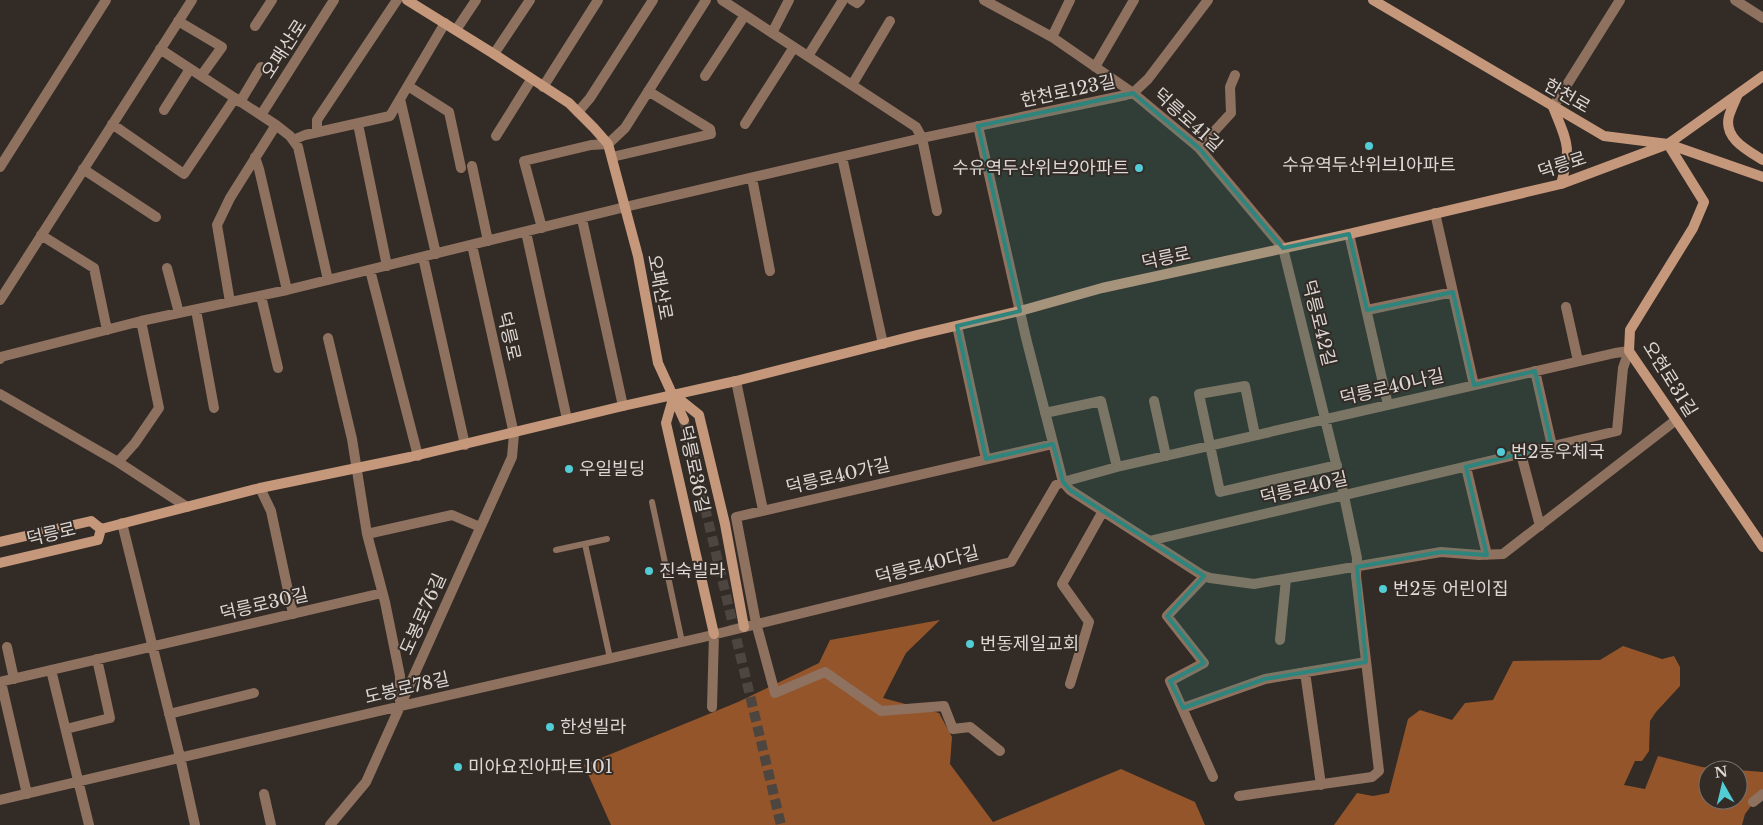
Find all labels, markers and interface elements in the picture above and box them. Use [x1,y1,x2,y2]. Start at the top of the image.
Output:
street label: 오패산로 [257,15,311,83]
street label: 한천로123길 [1019,70,1117,112]
street label: 한천로 [1540,74,1594,118]
street label: 덕릉로41길 [1149,83,1227,157]
marker: 수유역두산위브1아파트 [1363,140,1375,152]
street label: 덕릉로 [1535,147,1589,183]
place label: 수유역두산위브1아파트 [1282,154,1456,176]
place label: 수유역두산위브2아파트 [952,157,1129,179]
marker: 수유역두산위브2아파트 [1133,162,1145,174]
street label: 덕릉로 [1139,242,1193,274]
street label: 오패산로 [643,252,677,322]
street label: 덕릉로42길 [1298,278,1340,368]
street label: 덕릉로 [493,309,525,363]
street label: 오현로31길 [1638,337,1702,421]
street label: 덕릉로40나길 [1338,364,1446,410]
street label: 덕릉로36길 [674,423,714,515]
place label: 번2동우체국 [1511,441,1605,463]
marker: 번2동우체국 [1495,446,1507,458]
street label: 덕릉로40가길 [784,453,892,499]
place label: 우일빌딩 [579,458,645,480]
marker: 우일빌딩 [563,463,575,475]
street label: 덕릉로40길 [1258,467,1350,509]
street label: 덕릉로 [24,518,78,550]
street label: 덕릉로40다길 [873,541,981,589]
place label: 진숙빌라 [659,560,726,582]
marker: 진숙빌라 [643,565,655,577]
street label: 도봉로76길 [395,570,451,658]
place label: 번2동 어린이집 [1393,578,1509,600]
street label: 덕릉로30길 [218,583,310,625]
marker: 번2동 어린이집 [1377,583,1389,595]
place label: 번동제일교회 [980,633,1079,655]
marker: 번동제일교회 [964,638,976,650]
street label: 도봉로78길 [363,668,451,708]
place label: 한성빌라 [560,716,627,738]
marker: 한성빌라 [544,721,556,733]
place label: 미아요진아파트101 [468,756,613,778]
north arrow [1698,760,1748,810]
marker: 미아요진아파트101 [452,761,464,773]
text: N [1713,762,1729,782]

